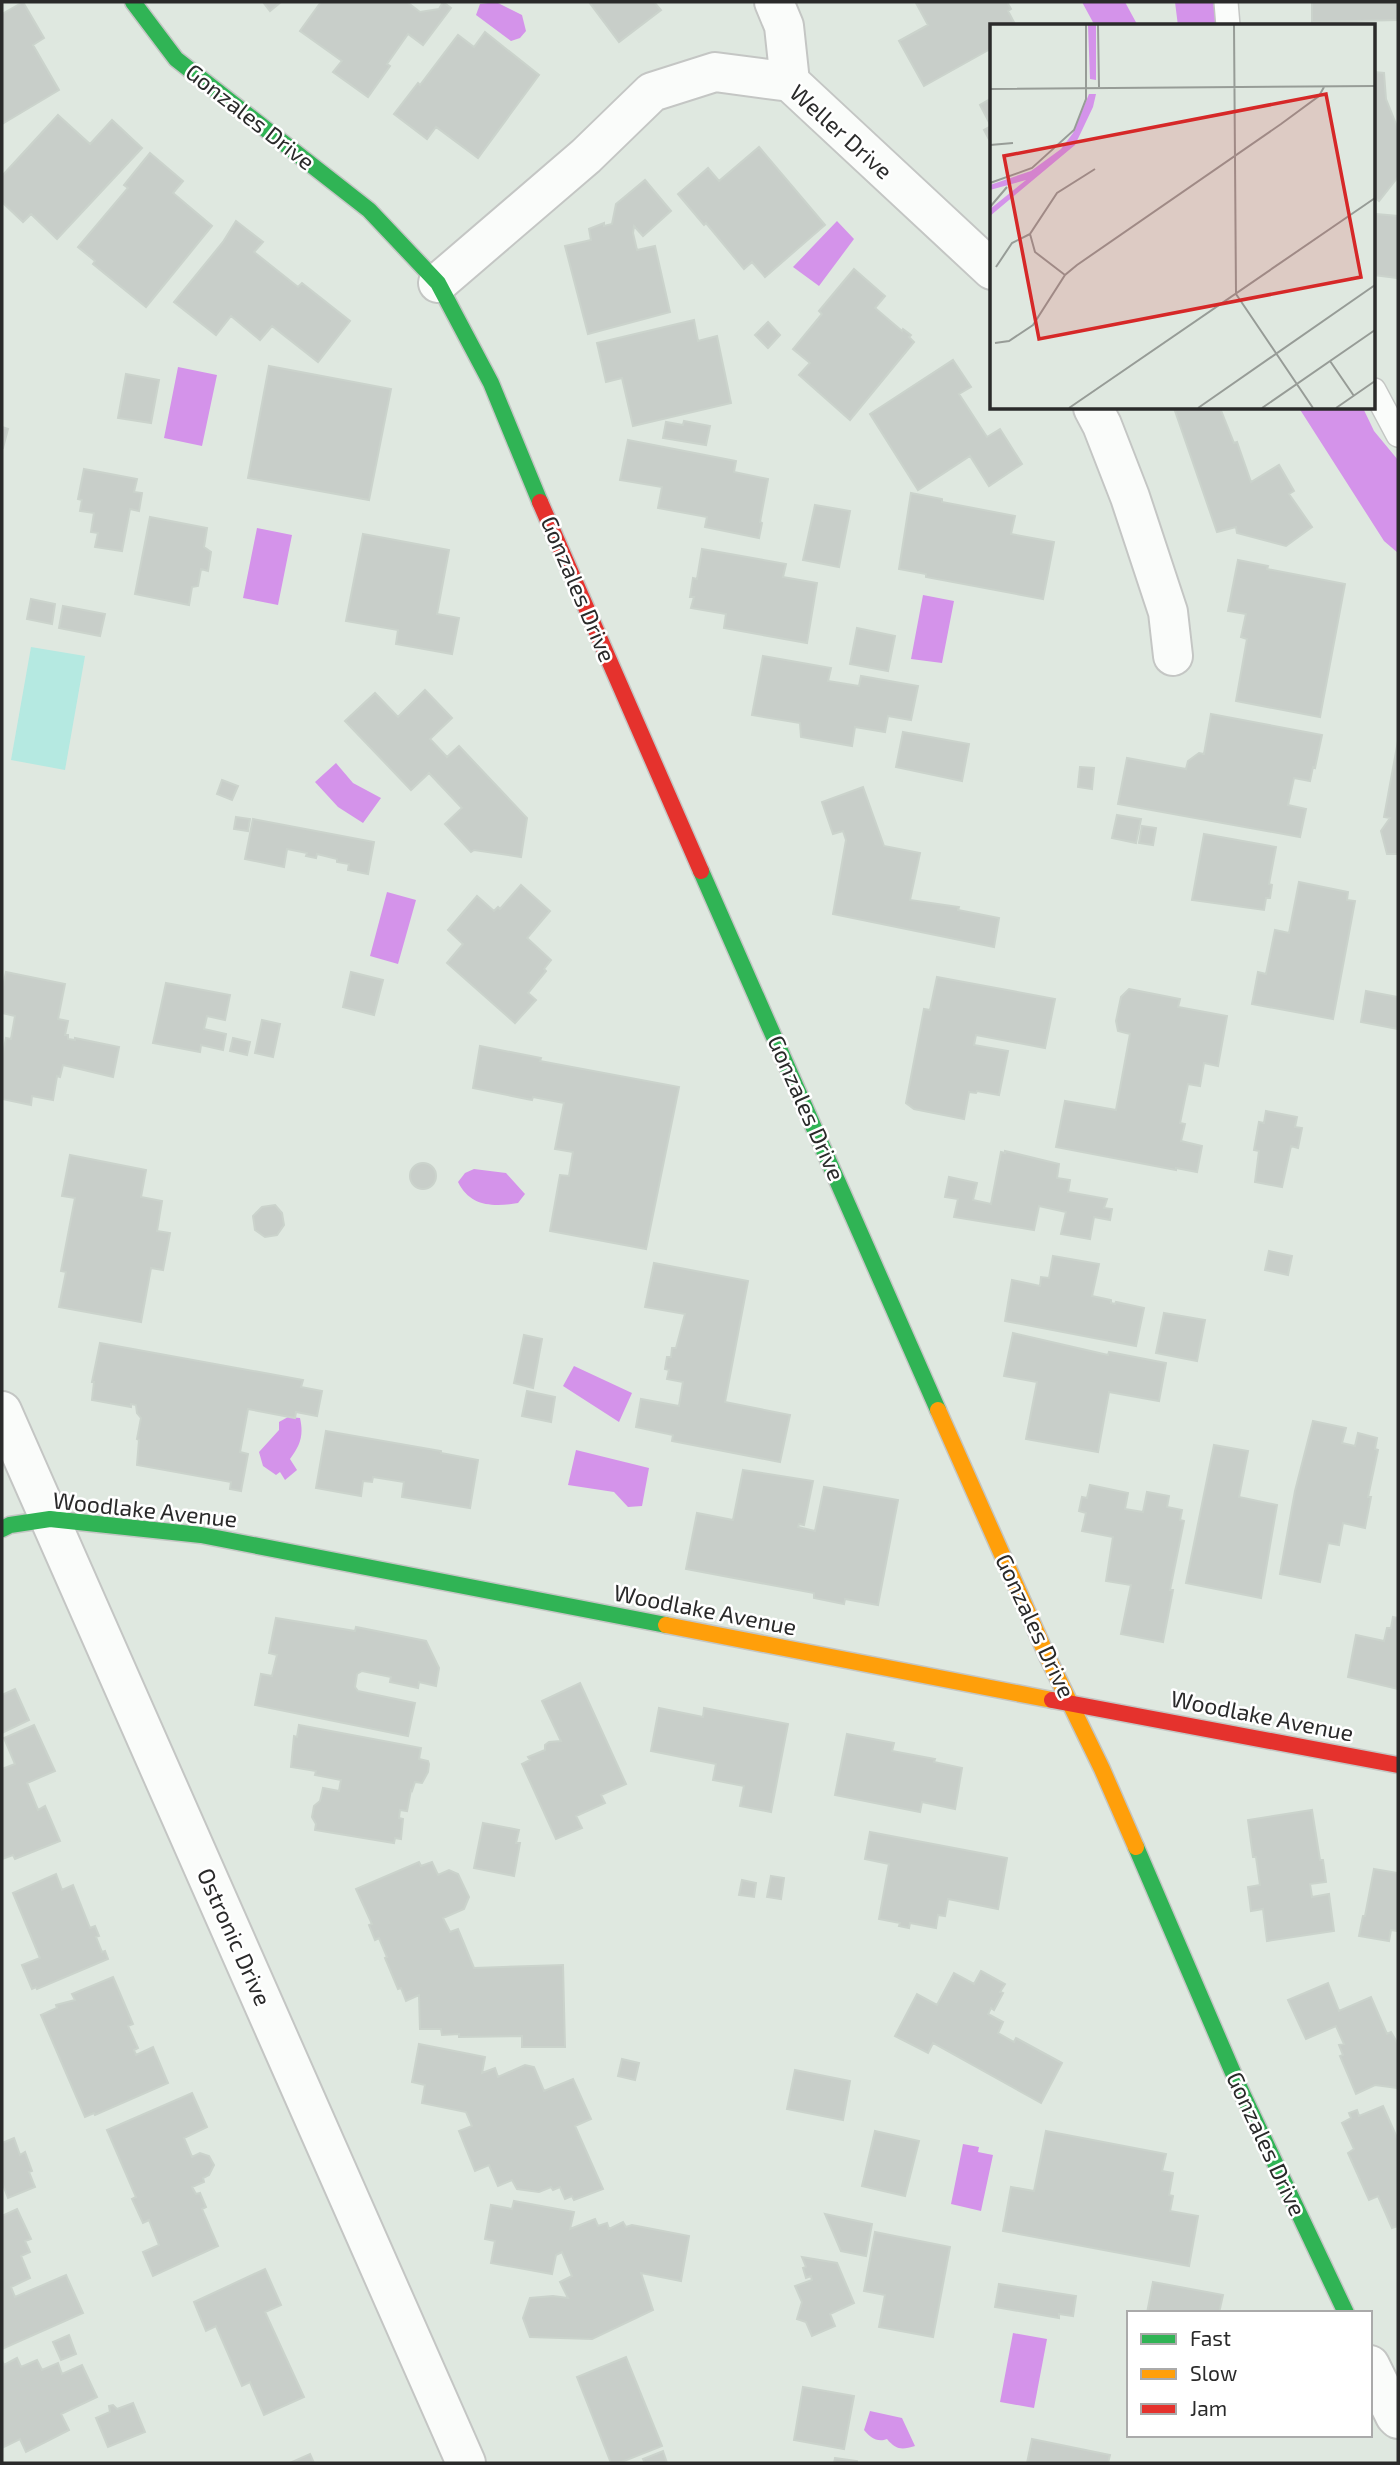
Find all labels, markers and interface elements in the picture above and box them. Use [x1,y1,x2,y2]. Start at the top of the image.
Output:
inset map [990,24,1376,410]
street label: Gonzales Drive [181,57,321,175]
street label: Weller Drive [785,78,899,185]
street label: Gonzales Drive [536,511,622,666]
street label: Gonzales Drive [762,1031,851,1184]
street label: Woodlake Avenue [51,1485,239,1533]
street label: Gonzales Drive [990,1549,1082,1702]
street label: Woodlake Avenue [611,1578,799,1640]
street label: Woodlake Avenue [1168,1684,1356,1746]
street label: Ostronic Drive [192,1863,278,2010]
street label: Gonzales Drive [1221,2067,1313,2220]
legend [1127,2311,1372,2437]
text: Fast [1190,2325,1231,2350]
text: Slow [1190,2360,1237,2385]
text: Jam [1190,2395,1227,2420]

